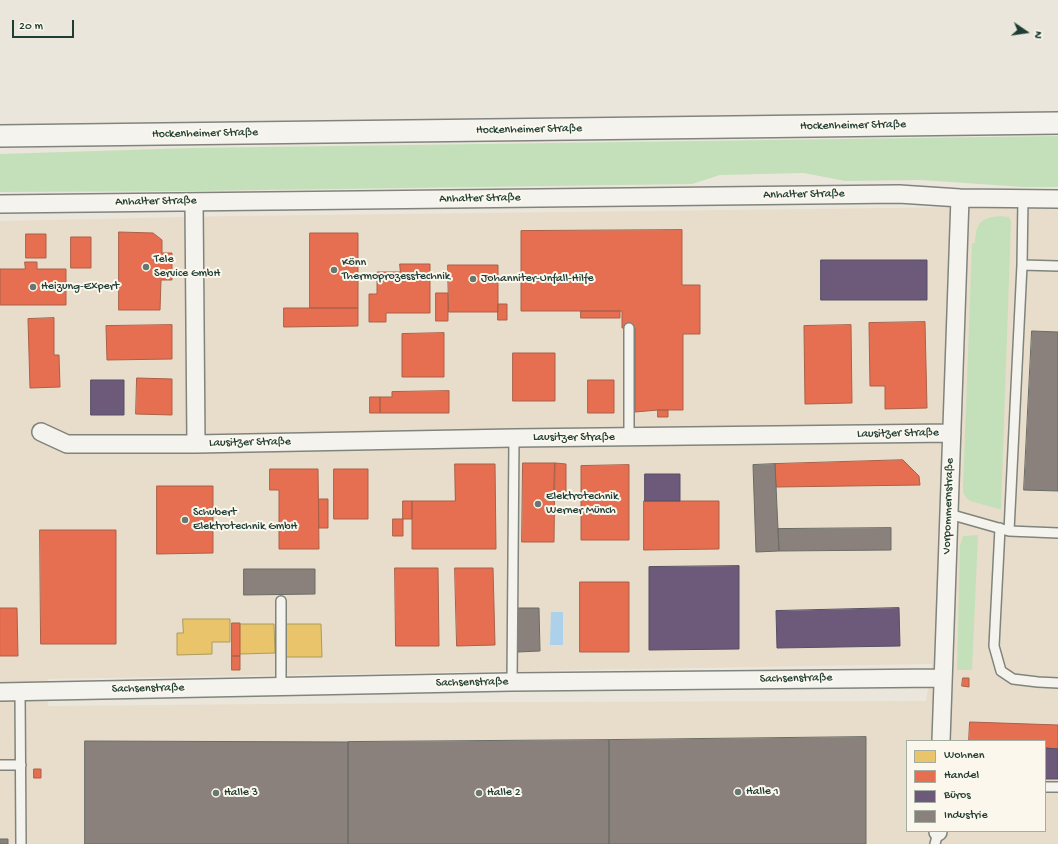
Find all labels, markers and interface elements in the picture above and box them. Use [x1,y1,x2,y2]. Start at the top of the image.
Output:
scale bar [14,12,76,38]
north arrow [1006,12,1046,52]
text: 20 m [19,20,43,34]
text: N [1031,30,1044,40]
street label: Hockenheimer Straße [800,118,906,134]
street label: Hockenheimer Straße [476,122,582,138]
street label: Hockenheimer Straße [152,126,258,142]
street label: Anhalter Straße [763,187,845,203]
street label: Anhalter Straße [439,191,521,207]
street label: Anhalter Straße [115,194,197,210]
place label: Tele Service GmbH [154,253,220,281]
place label: Könn Thermoprozesstechnik [342,256,450,284]
marker: Tele Service GmbH [141,262,151,272]
marker: Könn Thermoprozesstechnik [329,265,339,275]
place label: Johanniter-Unfall-Hilfe [481,272,594,286]
marker: Johanniter-Unfall-Hilfe [468,274,478,284]
place label: Heizung-Expert [41,280,119,294]
marker: Heizung-Expert [28,282,38,292]
street label: Lausitzer Straße [857,426,939,442]
street label: Lausitzer Straße [533,431,615,445]
street label: Lausitzer Straße [209,435,291,451]
street label: Vorpommernstraße [940,458,958,554]
place label: Elektrotechnik Werner Münch [546,490,618,518]
marker: Elektrotechnik Werner Münch [533,499,543,509]
place label: Schubert Elektrotechnik GmbH [193,506,297,534]
marker: Schubert Elektrotechnik GmbH [180,515,190,525]
street label: Sachsenstraße [759,671,833,687]
street label: Sachsenstraße [435,675,509,691]
street label: Sachsenstraße [111,681,185,697]
legend [906,740,1046,832]
text: Wohnen [944,749,984,763]
text: Handel [944,769,979,783]
place label: Halle 1 [746,785,779,799]
place label: Halle 3 [224,786,258,800]
place label: Halle 2 [487,786,521,800]
marker: Halle 1 [733,787,743,797]
marker: Halle 3 [211,788,221,798]
marker: Halle 2 [474,788,484,798]
text: Büros [944,789,971,803]
text: Industrie [944,809,988,823]

